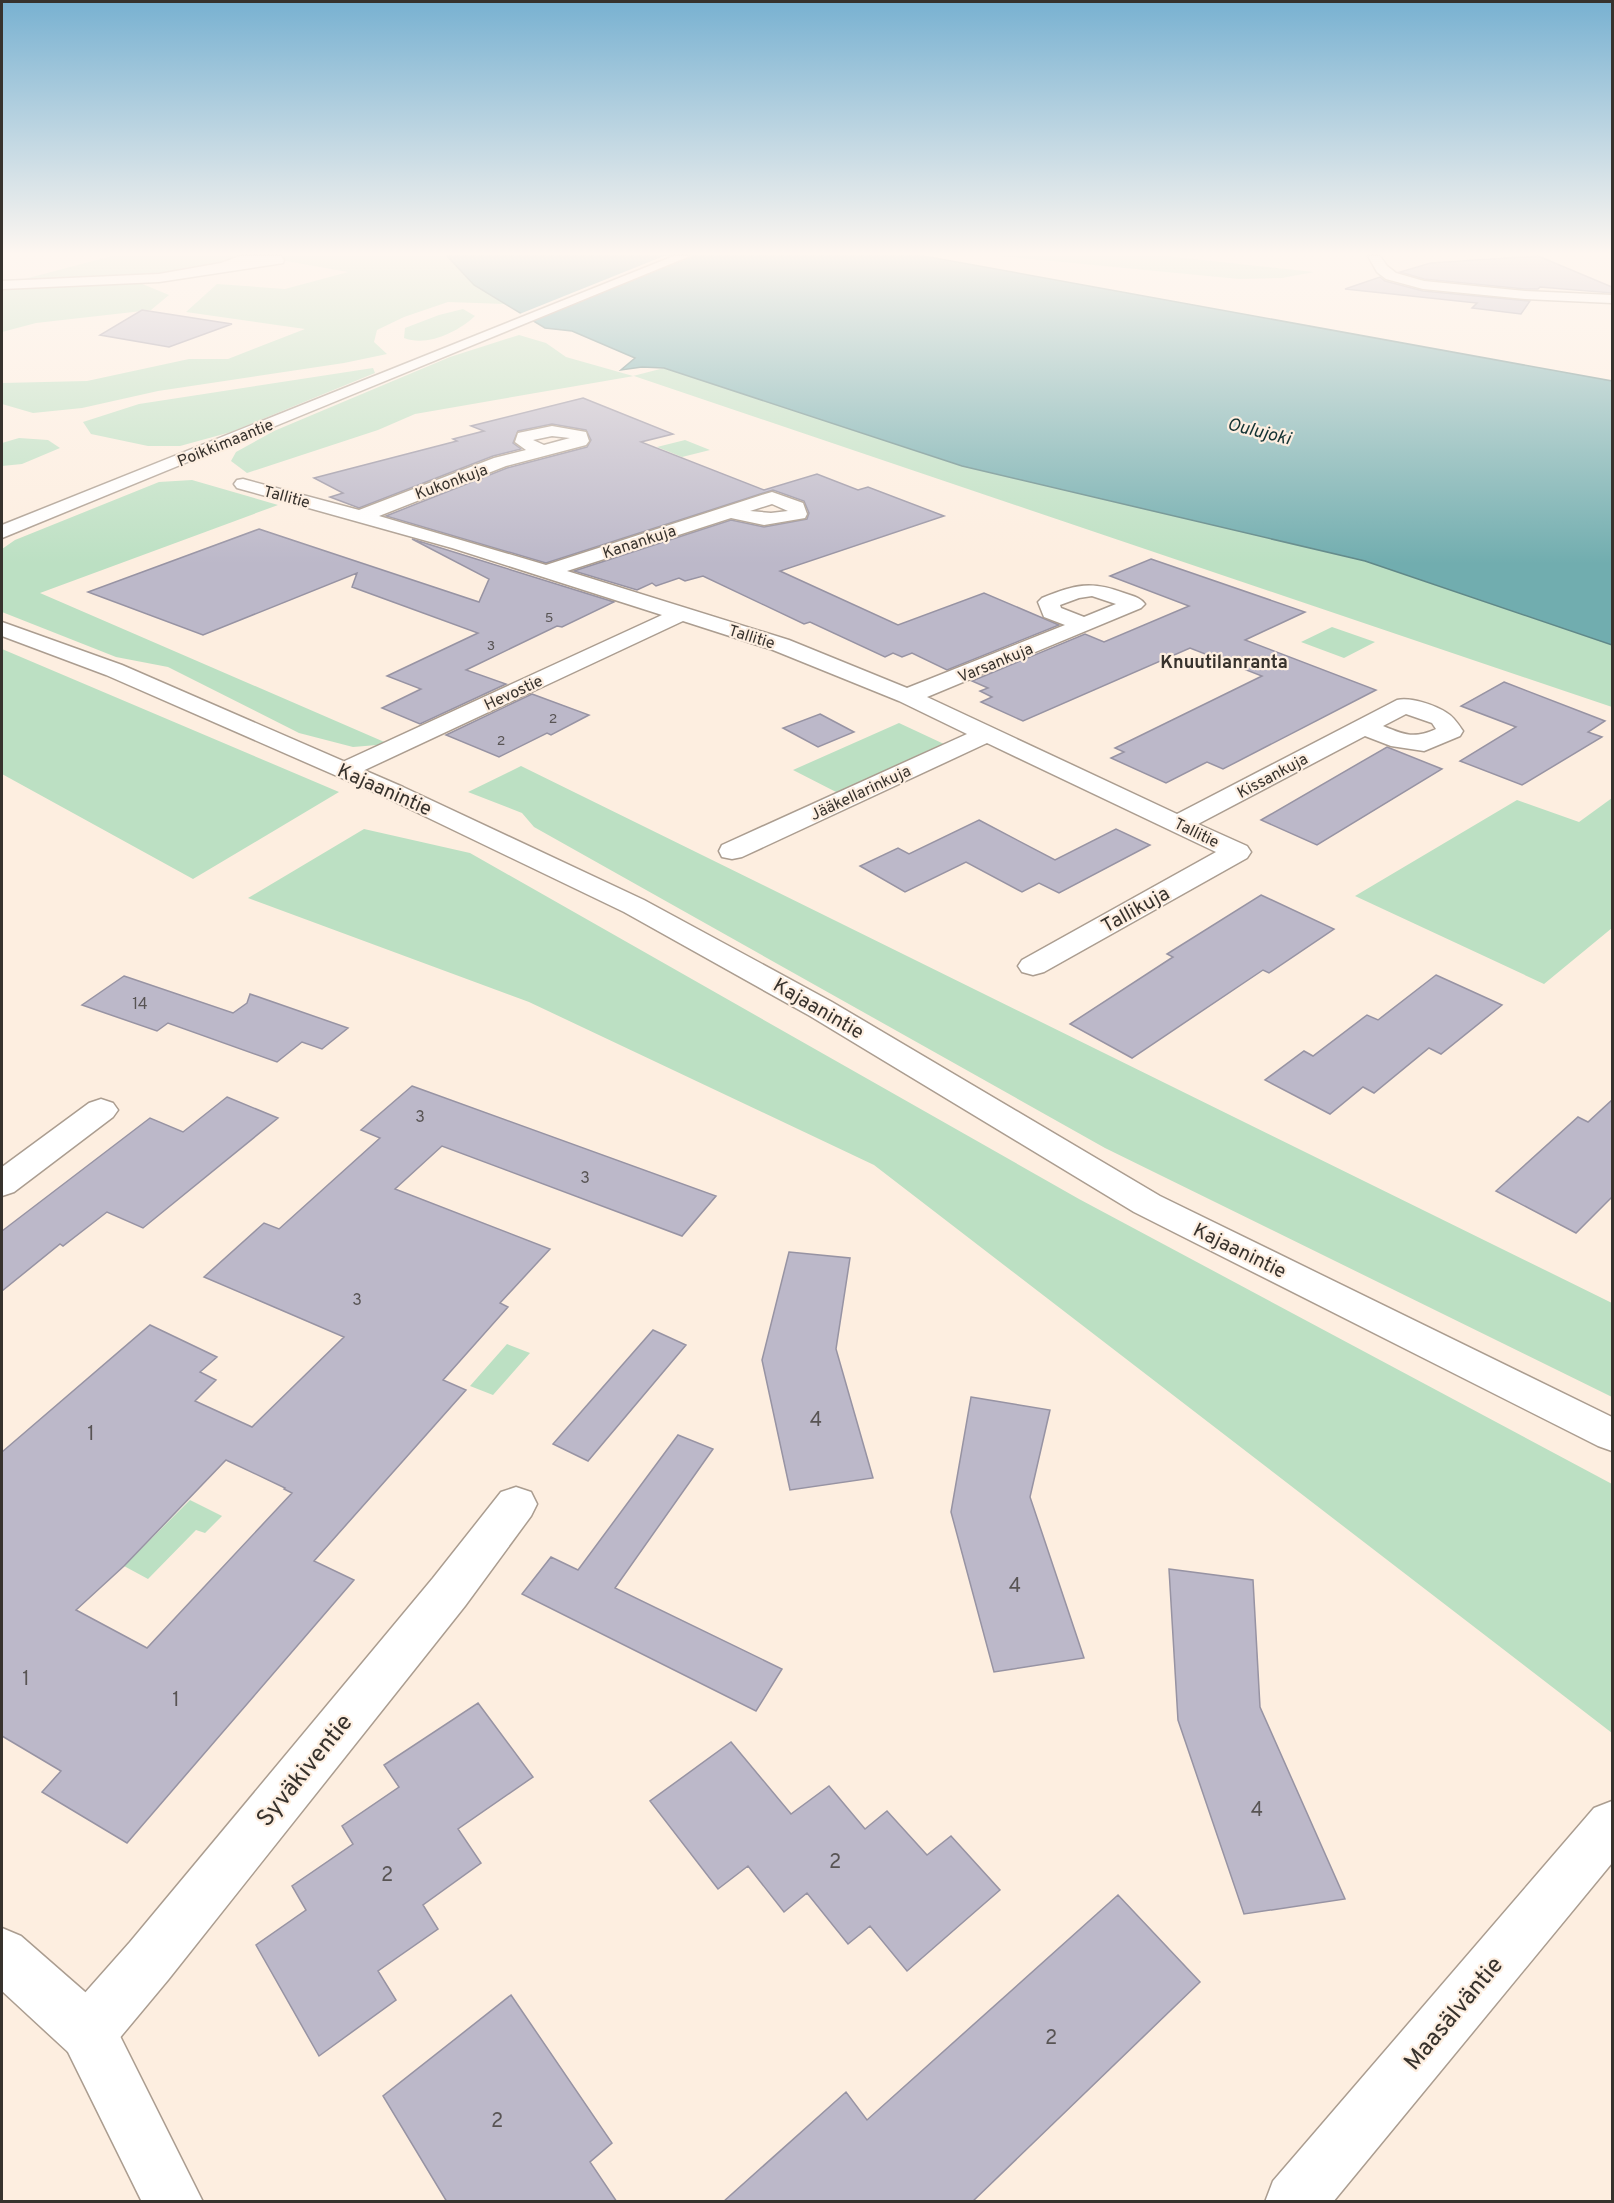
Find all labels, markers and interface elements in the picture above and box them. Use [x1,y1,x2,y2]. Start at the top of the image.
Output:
water label: Oulujoki [1224,413,1294,452]
street label: Poikkimaantie [175,415,277,472]
street label: Kukonkuja [413,461,491,505]
street label: Tallitie [261,482,312,514]
street label: Kanankuja [600,522,679,564]
house number: 5 [545,610,553,627]
street label: Tallitie [726,621,777,654]
house number: 3 [487,638,495,655]
street label: Varsankuja [955,640,1036,688]
district label: Knuutilanranta [1160,652,1288,675]
street label: Hevostie [481,672,546,716]
house number: 2 [549,711,557,728]
house number: 2 [497,733,505,750]
street label: Kissankuja [1234,750,1312,804]
street label: Kajaanintie [333,758,436,823]
street label: Jääkellarinkuja [807,762,914,826]
street label: Tallitie [1170,814,1222,853]
street label: Tallikuja [1097,881,1175,940]
street label: Kajaanintie [768,973,868,1046]
house number: 14 [132,995,148,1015]
house number: 3 [415,1108,425,1128]
house number: 3 [580,1169,590,1189]
street label: Kajaanintie [1188,1218,1290,1286]
house number: 3 [352,1291,362,1311]
house number: 4 [810,1408,822,1434]
house number: 1 [87,1422,95,1448]
house number: 4 [1009,1574,1021,1600]
house number: 1 [22,1667,30,1693]
house number: 1 [172,1688,180,1714]
street label: Syväkiventie [251,1709,360,1834]
house number: 4 [1251,1798,1263,1824]
house number: 2 [829,1850,841,1876]
house number: 2 [381,1863,393,1889]
street label: Maasälväntie [1398,1951,1511,2077]
house number: 2 [1045,2026,1057,2052]
house number: 2 [491,2109,503,2135]

